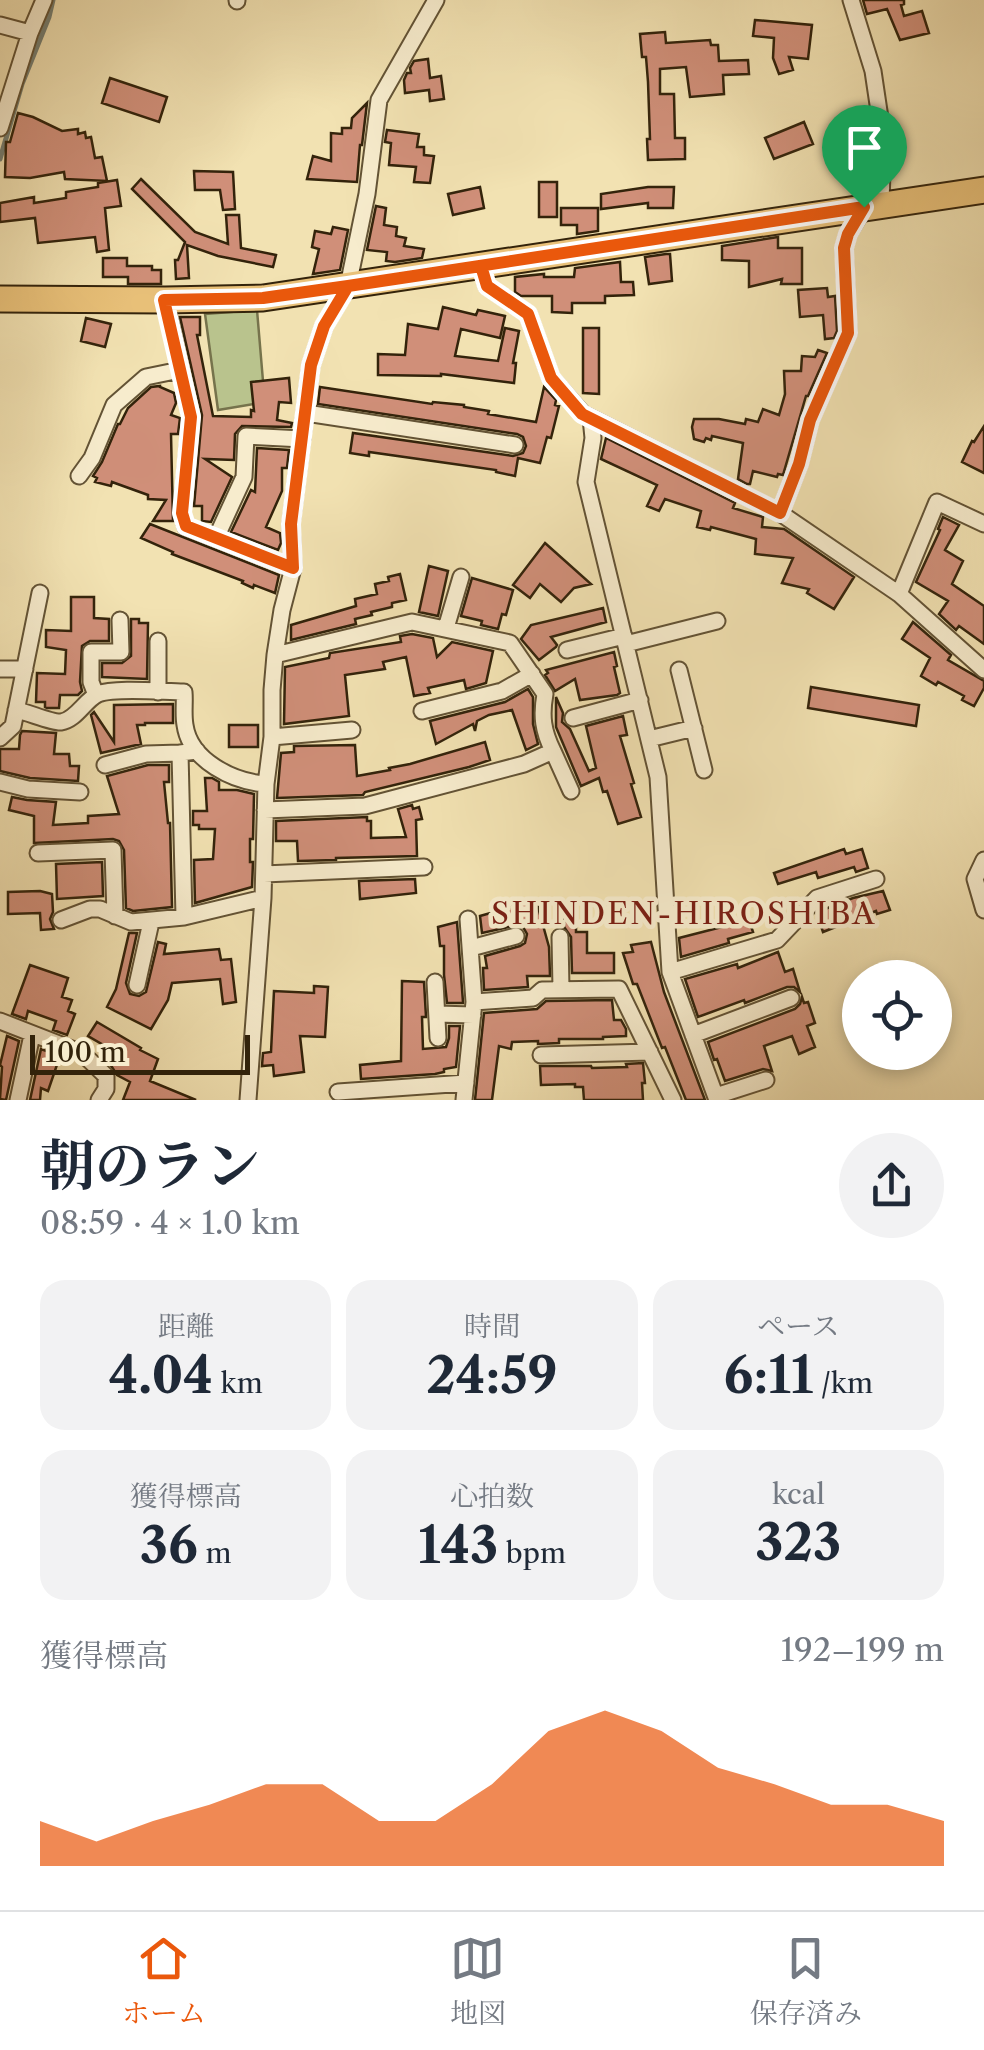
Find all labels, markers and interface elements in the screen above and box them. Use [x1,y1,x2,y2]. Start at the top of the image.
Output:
pin [822,105,907,208]
icon: arrive [837,120,892,175]
district label: SHINDEN-HIROSHIBA [491,895,877,932]
map controls [842,960,952,1070]
button: locate [842,960,952,1070]
scale bar [30,1030,250,1074]
text: 100 m [45,1035,126,1069]
text: 朝のラン [40,1132,260,1199]
button: share [839,1133,944,1238]
text: 08:59 · 4 × 1.0 km [40,1203,300,1242]
text: 距離 [158,1309,214,1343]
text: 時間 [464,1309,520,1343]
text: ペース [757,1309,840,1343]
text: 4.04 [109,1344,213,1406]
text: 24:59 [426,1344,558,1406]
text: 6:11 [724,1344,813,1406]
text: km [213,1366,263,1400]
text: /km [813,1366,873,1400]
text: kcal [772,1477,825,1511]
text: 獲得標高 [130,1479,242,1513]
text: 心拍数 [450,1479,534,1513]
text: 323 [755,1511,841,1573]
text: 36 [140,1514,198,1576]
text: 143 [418,1514,498,1576]
text: m [198,1536,232,1570]
text: bpm [498,1536,566,1570]
text: 192–199 m [781,1630,944,1669]
text: 獲得標高 [40,1636,168,1675]
tab: ホーム [122,1931,206,2031]
tab: 地図 [450,1931,506,2031]
tab: 保存済み [750,1931,862,2031]

